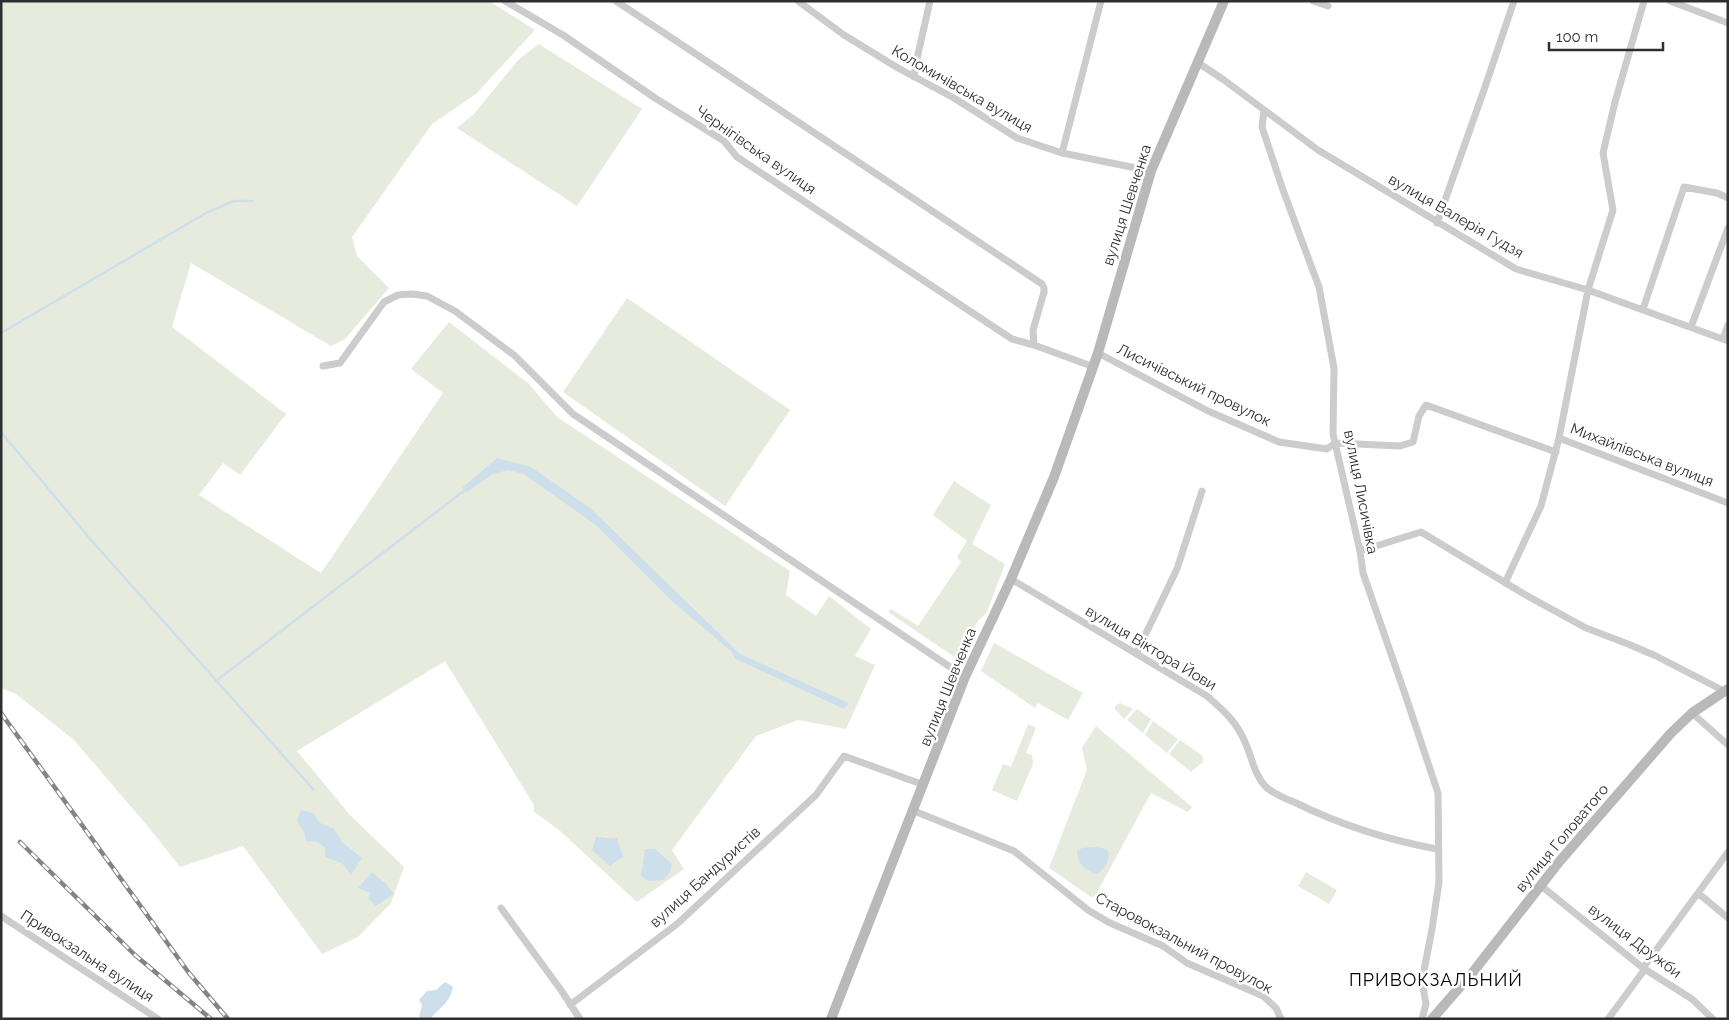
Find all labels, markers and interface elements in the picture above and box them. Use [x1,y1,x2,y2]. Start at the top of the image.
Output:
scale bar [1549,20,1663,52]
text: 100 m [1556,28,1598,46]
street label: Коломичівська вулиця [889,41,1035,137]
street label: Чернігівська вулиця [692,102,820,198]
street label: вулиця Шевченка [1099,142,1155,268]
street label: вулиця Валерія Гудзя [1385,170,1527,262]
street label: Лисичівський провулок [1114,340,1274,430]
street label: Михайлівська вулиця [1568,419,1716,491]
street label: вулиця Лисичівка [1340,429,1382,555]
street label: вулиця Віктора Йови [1082,602,1220,694]
street label: вулиця Шевченка [916,625,980,749]
street label: вулиця Головатого [1512,780,1612,896]
street label: вулиця Бандуристів [646,823,764,931]
street label: Старовокзальний провулок [1092,889,1276,998]
street label: вулиця Дружби [1585,900,1685,982]
street label: Привокзальна вулиця [17,906,157,1006]
district label: ПРИВОКЗАЛЬНИЙ [1349,969,1523,990]

